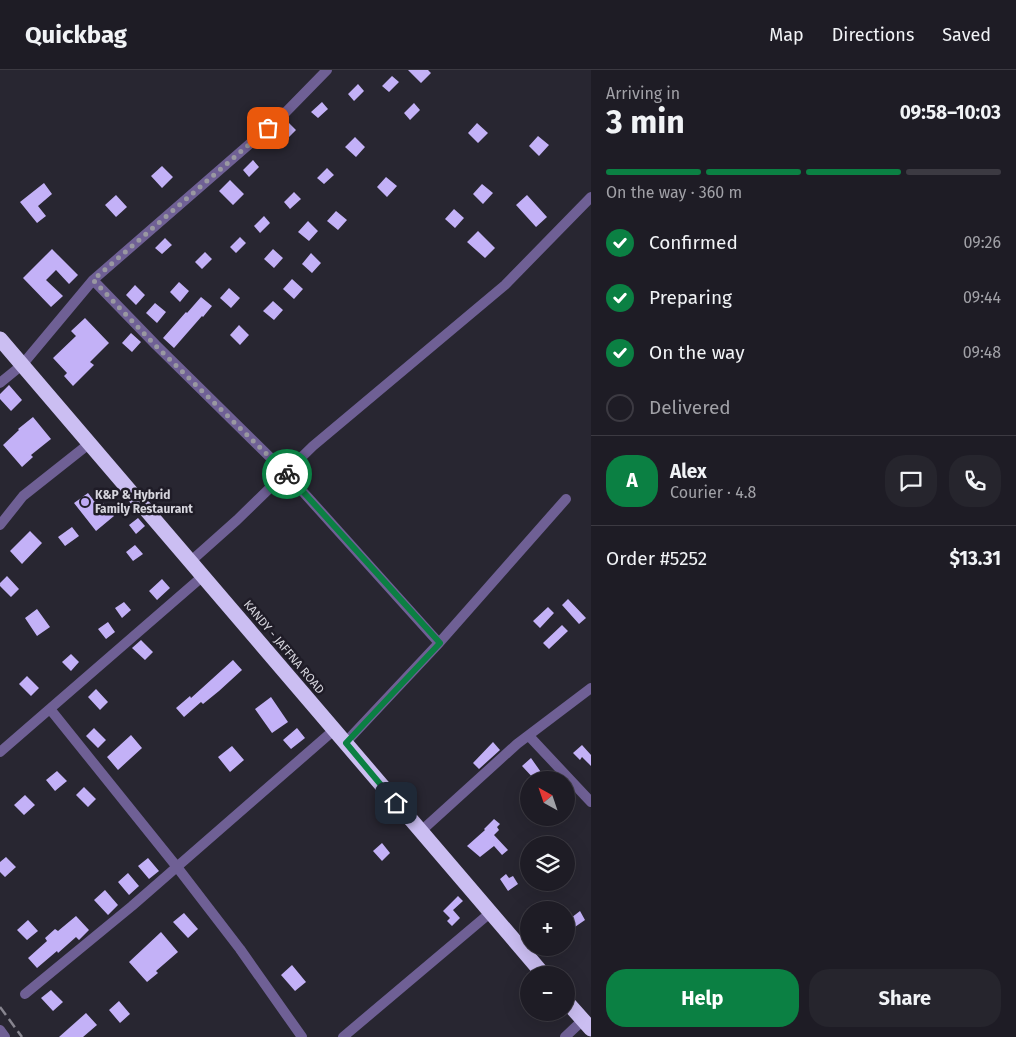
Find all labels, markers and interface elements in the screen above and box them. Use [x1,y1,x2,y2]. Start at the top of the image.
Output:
text: Quickbag [25,21,127,49]
text: Map [769,24,804,46]
text: Directions [832,24,914,46]
text: Saved [942,24,991,46]
text: Arriving in [606,84,680,103]
text: 09:58–10:03 [900,101,1001,124]
text: 3 min [606,103,685,141]
pin [247,107,289,149]
icon: bag [254,114,282,142]
text: On the way · 360 m [606,183,742,202]
icon: check [606,229,634,257]
text: Confirmed [649,231,738,254]
text: 09:26 [964,233,1001,252]
icon: check [606,284,634,312]
text: Preparing [649,286,732,309]
text: 09:44 [963,288,1001,307]
icon: check [606,339,634,367]
text: On the way [649,341,745,364]
text: 09:48 [963,343,1001,362]
text: Delivered [649,396,731,419]
courier [262,449,312,499]
button: chat [885,455,937,507]
button: phone [949,455,1001,507]
icon: bike [273,460,301,488]
text: Alex [670,460,707,483]
text: A [626,469,638,492]
text: Courier · 4.8 [670,483,756,502]
place label: K&P & Hybrid Family Restaurant [95,488,193,516]
marker: K&P & Hybrid Family Restaurant [79,496,91,508]
text: Order #5252 [606,547,707,570]
text: $13.31 [949,547,1001,570]
street label: KANDY - JAFFNA ROAD [241,597,327,697]
north arrow [520,771,575,826]
map controls [520,771,575,1021]
pin [375,782,417,824]
icon: home [382,789,410,817]
button: layers [520,836,575,891]
button: + [520,901,575,956]
button: − [520,966,575,1021]
button: Help [606,969,799,1027]
button: Share [809,969,1001,1027]

